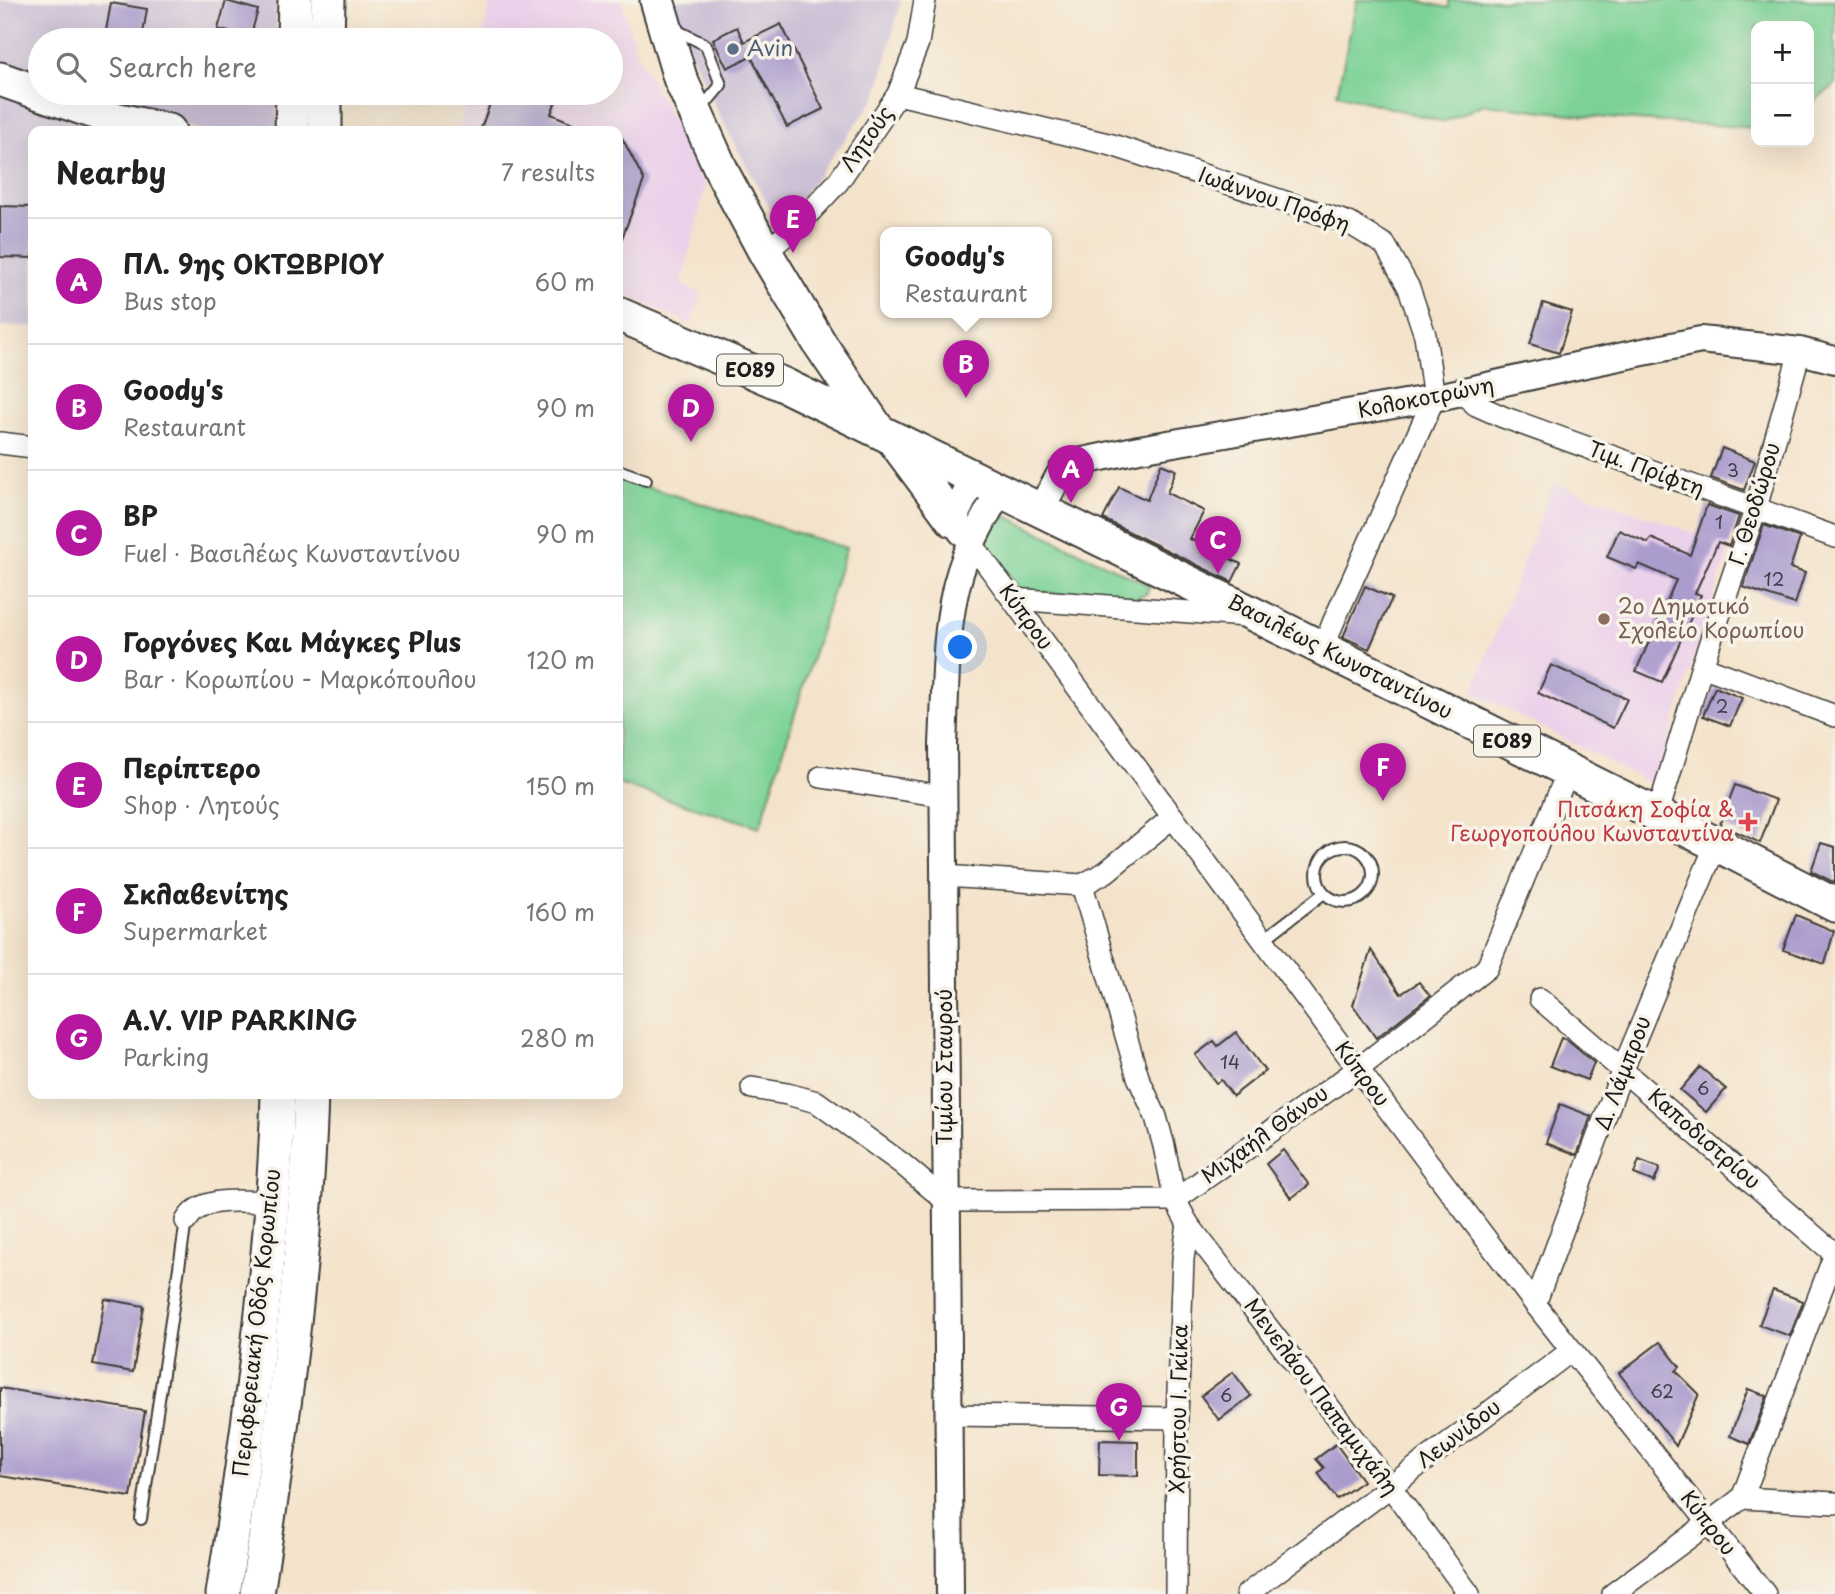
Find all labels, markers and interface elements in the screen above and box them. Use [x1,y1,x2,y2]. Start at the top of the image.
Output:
map controls [1751,21,1814,147]
button: + [1751,21,1814,84]
search box [28,28,623,105]
place label: Avin [747,31,793,63]
marker: Avin [725,41,741,57]
text: Search here [108,47,257,86]
icon: search [52,48,90,86]
button: − [1751,84,1814,147]
street label: Λητούς [831,98,900,177]
text: Nearby [56,149,166,194]
text: 7 results [501,154,595,189]
street label: Ιωάννου Πρόφη [1194,157,1355,239]
pin: E [770,195,816,253]
popup [880,227,1052,318]
text: Goody's [905,236,1005,275]
text: ΠΛ. 9ης ΟΚΤΩΒΡΙΟΥ [123,244,384,283]
text: A [70,264,88,299]
text: 60 m [535,264,595,299]
text: Restaurant [905,275,1027,310]
text: Bus stop [123,283,217,318]
pin: B [943,340,989,398]
road number: ΕΟ89 [717,354,783,386]
street label: Κολοκοτρώνη [1355,367,1496,425]
text: Goody's [123,370,223,409]
pin: D [668,384,714,442]
text: B [71,390,87,425]
text: 90 m [536,390,595,425]
text: Restaurant [123,409,246,444]
street label: Τιμ. Πρίφτη [1584,431,1709,503]
street label: Γ. Θεοδώρου [1719,438,1787,569]
pin: A [1048,445,1094,503]
house number: 3 [1727,456,1739,483]
text: BP [123,496,158,535]
house number: 1 [1715,508,1723,535]
text: C [70,516,88,551]
text: 90 m [536,516,595,551]
pin: C [1195,516,1241,574]
text: Fuel · Βασιλέως Κωνσταντίνου [123,535,461,570]
house number: 12 [1764,565,1784,592]
street label: Κύπρου [993,576,1063,656]
street label: Βασιλέως Κωνσταντίνου [1223,584,1459,726]
place label: 2ο Δημοτικό Σχολείο Κορωπίου [1618,589,1805,645]
marker: 2ο Δημοτικό Σχολείο Κορωπίου [1596,611,1612,627]
text: Γοργόνες Και Μάγκες Plus [123,622,461,661]
your location [943,630,977,664]
text: D [70,642,88,677]
text: 120 m [527,642,595,677]
text: Bar · Κορωπίου - Μαρκόπουλου [123,661,477,696]
house number: 2 [1716,692,1728,719]
road number: ΕΟ89 [1474,726,1540,756]
pin: F [1360,743,1406,801]
text: Περίπτερο [123,748,260,787]
text: E [72,768,86,803]
text: 150 m [526,768,595,803]
text: Shop · Λητούς [123,787,280,822]
place label: Πιτσάκη Σοφία & Γεωργοπούλου Κωνσταντίνα [1450,792,1734,848]
marker: Πιτσάκη Σοφία & Γεωργοπούλου Κωνσταντίνα [1740,814,1756,830]
text: Σκλαβενίτης [123,874,289,913]
text: F [72,894,86,929]
text: 160 m [526,894,595,929]
text: Supermarket [123,913,267,948]
street label: Τιμίου Σταυρού [927,989,959,1145]
text: A.V. VIP PARKING [123,1000,357,1039]
street label: Δ. Λάμπρου [1585,1011,1658,1134]
text: G [70,1020,88,1055]
text: 280 m [520,1020,595,1055]
street label: Κύπρου [1328,1033,1399,1112]
text: Parking [123,1039,209,1074]
house number: 14 [1220,1048,1240,1075]
house number: 6 [1697,1074,1709,1101]
street label: Μιχαήλ Θάνου [1194,1076,1334,1191]
street label: Καποδιστρίου [1642,1079,1769,1196]
street label: Περιφερειακή Οδός Κορωπίου [223,1167,287,1479]
street label: Μενελάου Παπαμιχάλη [1238,1290,1407,1501]
street label: Χρήστου Ι. Γκίκα [1160,1324,1194,1494]
house number: 62 [1650,1377,1674,1404]
house number: 6 [1220,1381,1232,1408]
pin: G [1096,1383,1142,1441]
street label: Λεωνίδου [1409,1390,1507,1475]
street label: Κύπρου [1674,1482,1745,1561]

